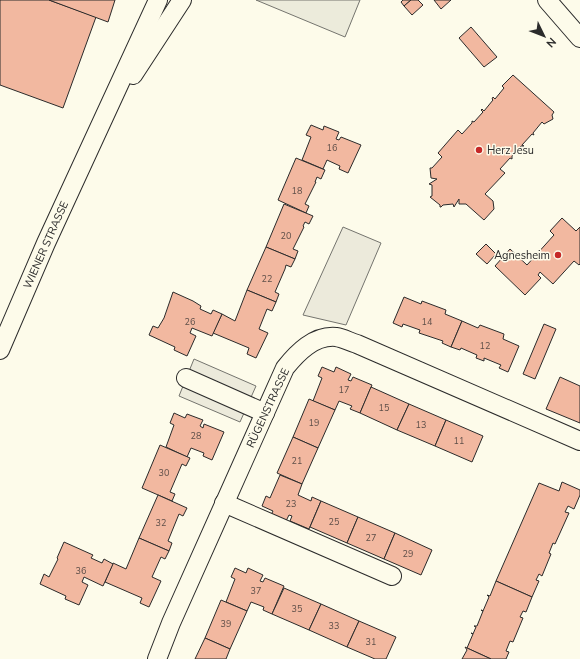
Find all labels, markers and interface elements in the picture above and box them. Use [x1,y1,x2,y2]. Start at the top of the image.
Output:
north arrow [524,16,564,56]
text: N [543,34,559,51]
house number: 16 [327,142,337,154]
place label: Herz Jesu [487,143,534,158]
marker: Herz Jesu [474,145,484,155]
house number: 18 [292,185,302,197]
street label: WIENER STRASSE [20,199,72,291]
house number: 20 [281,230,291,242]
place label: Agnesheim [494,248,550,263]
marker: Agnesheim [553,250,563,260]
house number: 22 [262,273,272,285]
house number: 26 [185,316,195,328]
house number: 14 [422,316,433,328]
house number: 12 [480,340,490,352]
street label: RÜGENSTRASSE [243,366,293,450]
house number: 17 [339,384,349,396]
house number: 15 [379,402,389,414]
house number: 19 [309,417,319,429]
house number: 13 [416,419,426,431]
house number: 28 [191,430,201,442]
house number: 11 [454,435,464,447]
house number: 21 [292,455,302,467]
house number: 30 [159,467,169,479]
house number: 23 [286,498,296,510]
house number: 25 [329,516,339,528]
house number: 32 [156,517,166,529]
house number: 27 [366,532,376,544]
house number: 29 [403,548,413,560]
house number: 36 [76,565,86,577]
house number: 37 [251,585,261,597]
house number: 35 [292,603,302,615]
house number: 39 [221,618,231,630]
house number: 33 [329,620,339,632]
house number: 31 [366,636,376,648]

